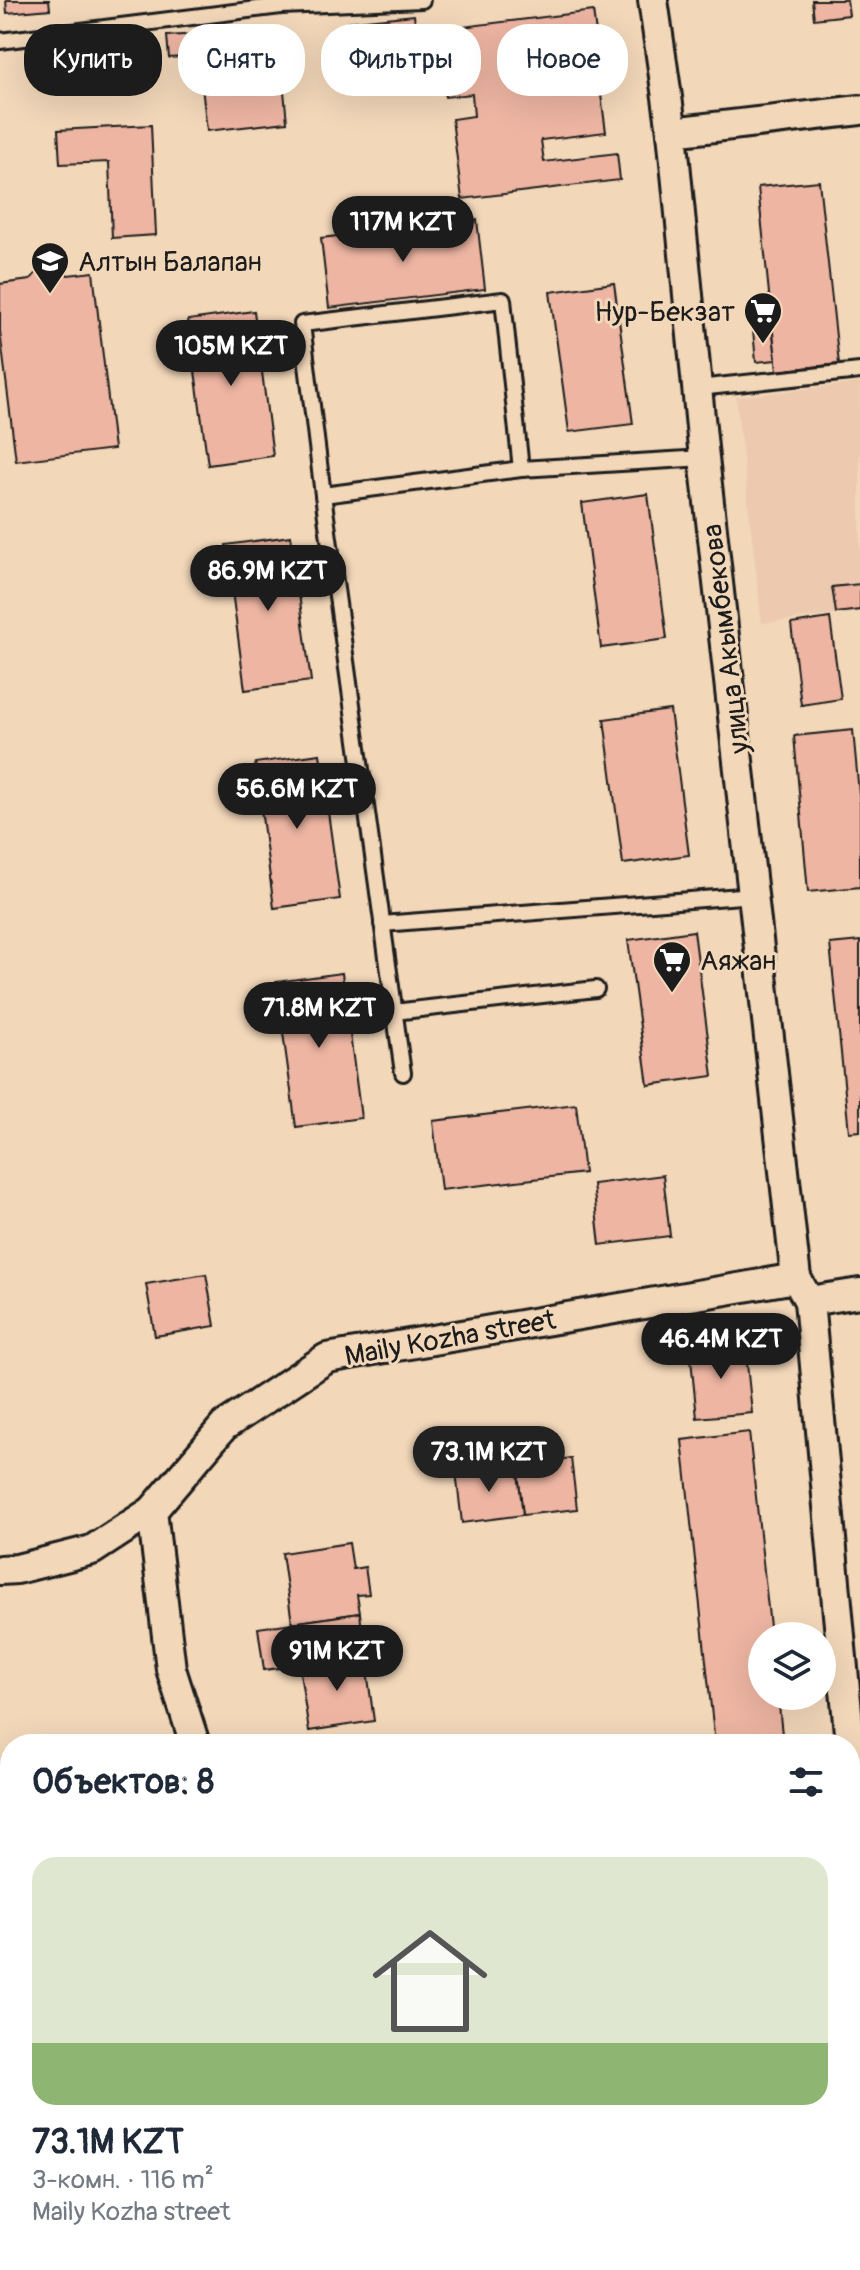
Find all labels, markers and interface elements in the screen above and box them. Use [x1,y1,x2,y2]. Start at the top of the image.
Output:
chip: Купить [24,24,162,96]
chip: Снять [178,24,305,96]
chip: Фильтры [321,24,481,96]
chip: Новое [497,24,628,96]
pin: 117M KZT [320,196,486,264]
text: 117M KZT [350,206,456,238]
school or university icon: Алтын Балапан [29,240,71,295]
place label: Алтын Балапан [78,245,262,280]
supermarket icon: Нур-Бекзат [742,290,784,345]
place label: Нур-Бекзат [595,295,735,330]
pin: 105M KZT [148,320,314,388]
text: 105M KZT [174,330,288,362]
street label: улица Акымбекова [695,522,758,757]
pin: 86.9M KZT [176,545,360,613]
text: 86.9M KZT [208,555,328,587]
pin: 56.6M KZT [205,763,389,831]
text: 56.6M KZT [236,773,358,805]
supermarket icon: Аяжан [651,939,693,994]
place label: Аяжан [700,944,776,979]
pin: 71.8M KZT [227,982,411,1050]
text: 71.8M KZT [262,992,376,1024]
street label: Maily Kozha street [342,1303,559,1374]
pin: 46.4M KZT [629,1313,813,1381]
text: 46.4M KZT [659,1323,783,1355]
pin: 73.1M KZT [397,1426,581,1494]
text: 73.1M KZT [431,1436,547,1468]
map controls [748,1622,836,1710]
button: layers [748,1622,836,1710]
pin: 91M KZT [263,1625,411,1693]
text: 91M KZT [289,1635,385,1667]
icon: filters [784,1760,828,1804]
text: Объектов: 8 [32,1761,214,1804]
icon: home [358,1909,502,2053]
text: 73.1M KZT [32,2121,184,2164]
text: 3-комн. · 116 m² [32,2164,214,2196]
text: Maily Kozha street [32,2196,230,2228]

